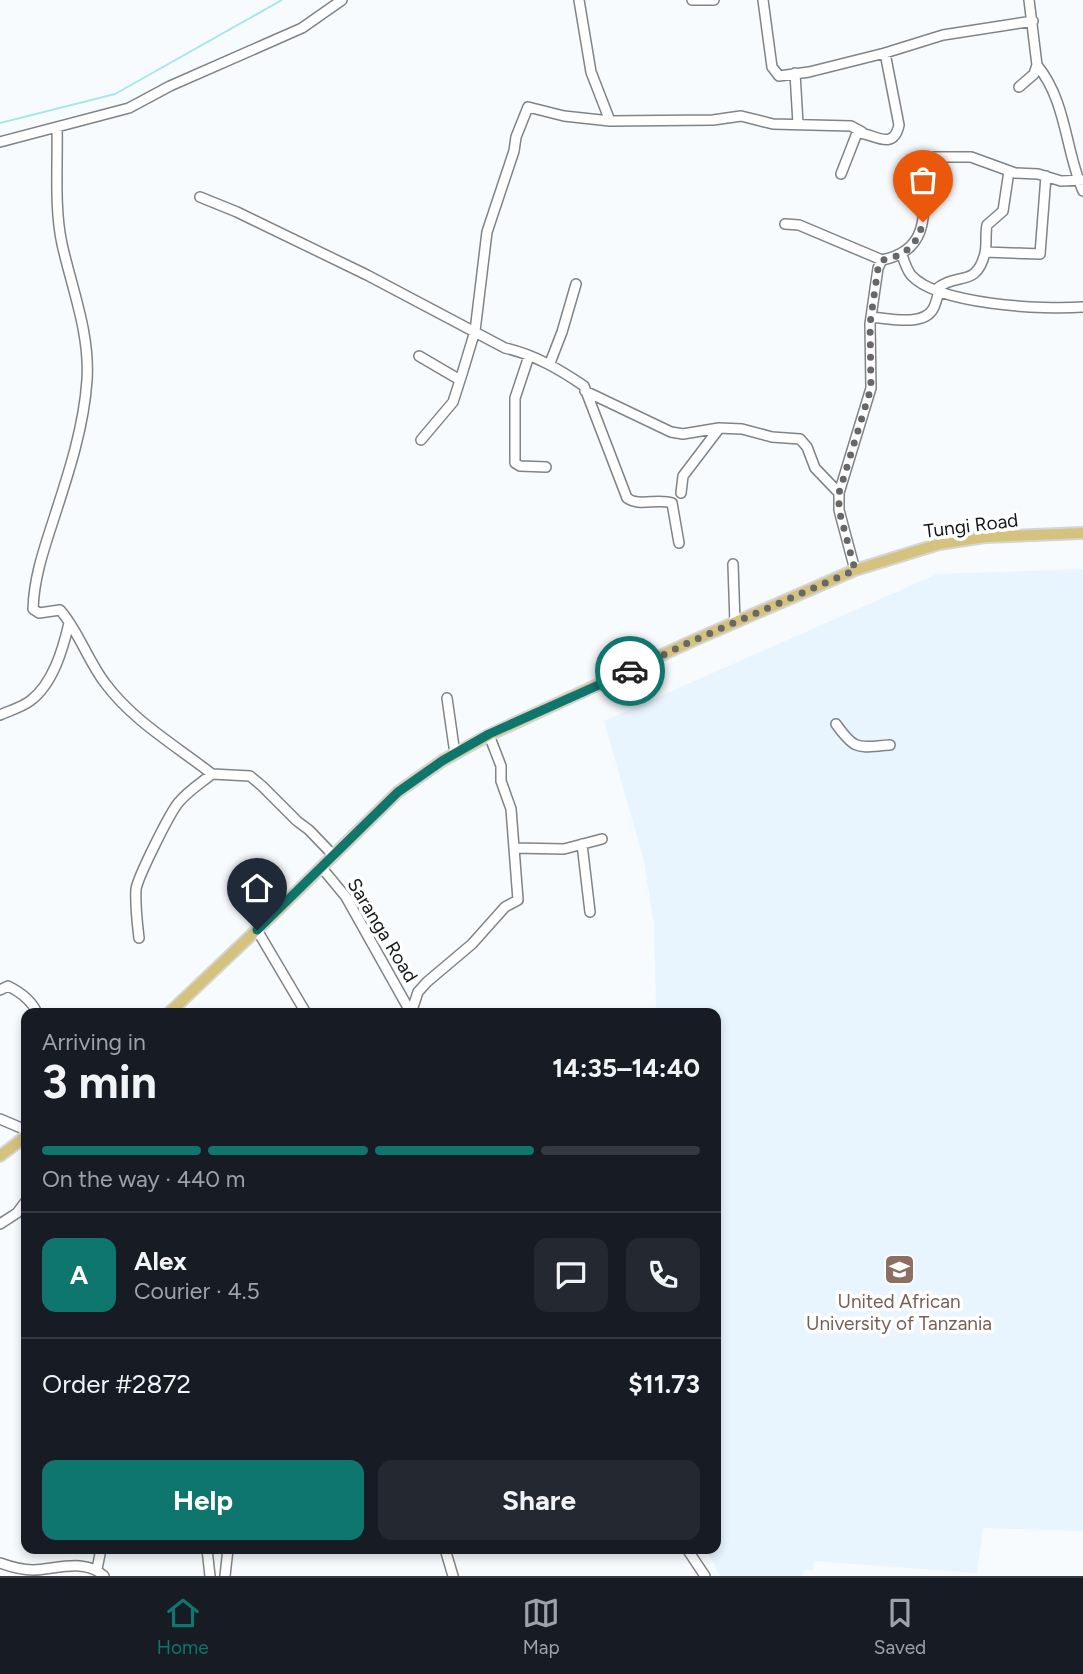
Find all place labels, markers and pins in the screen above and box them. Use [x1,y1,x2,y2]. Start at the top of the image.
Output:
pin [893,150,953,222]
pin [227,858,287,930]
school or university icon: United African University of Tanzania [882,1253,916,1287]
place label: United African University of Tanzania [806,1290,992,1335]

